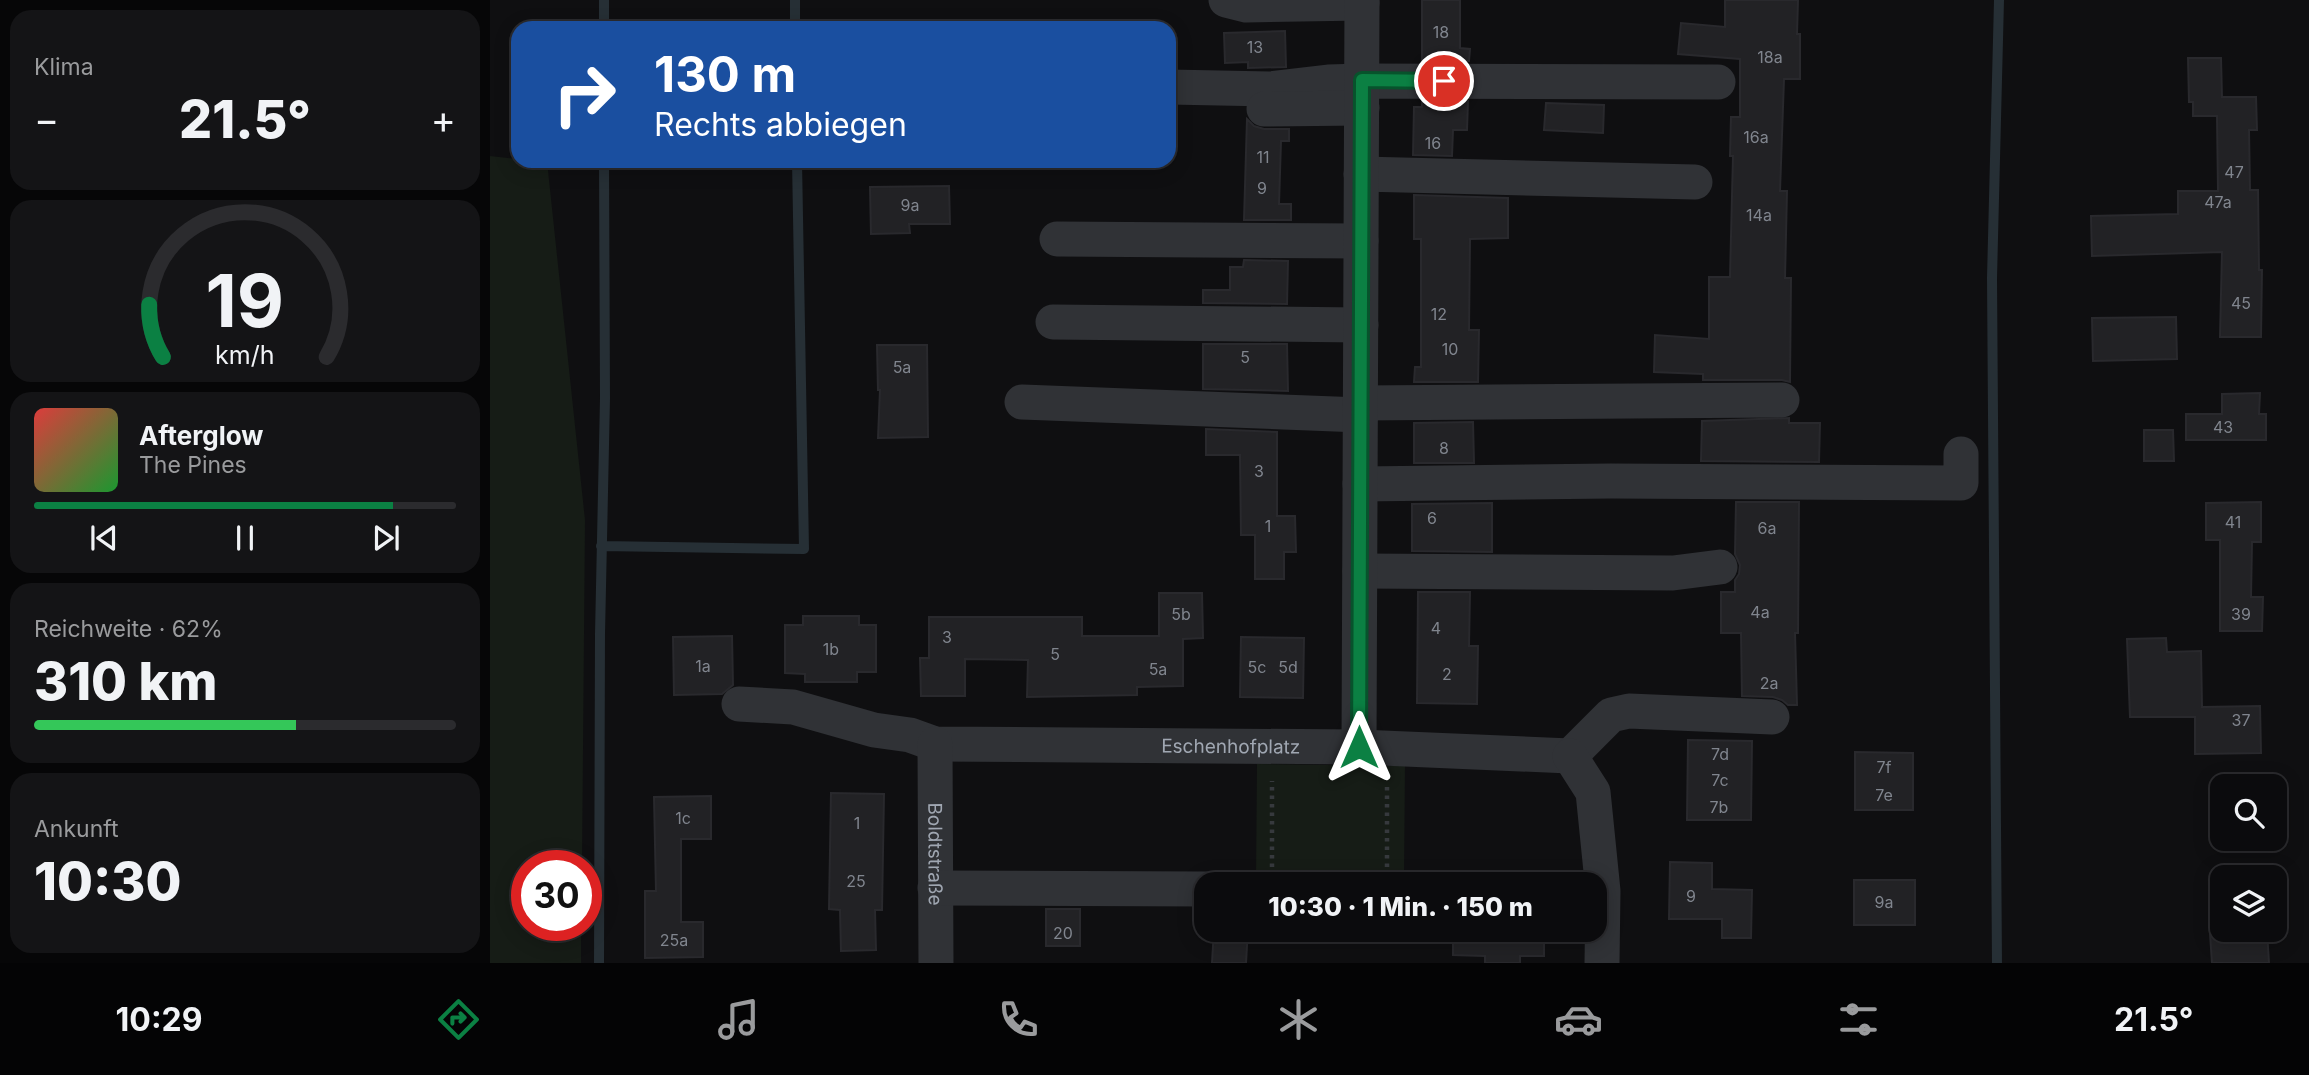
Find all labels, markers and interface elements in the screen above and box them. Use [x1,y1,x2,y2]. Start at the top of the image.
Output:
house number: 18 [1433,22,1449,42]
house number: 13 [1247,37,1263,57]
text: 130 m [654,45,796,104]
house number: 18a [1757,47,1783,67]
icon: right [539,49,630,140]
pin [1414,51,1474,111]
text: Klima [34,53,94,81]
icon: arrive [1425,62,1463,100]
text: 21.5° [179,88,311,151]
text: − [34,96,59,142]
text: + [431,96,456,142]
text: Rechts abbiegen [654,105,907,144]
house number: 16a [1743,127,1769,147]
house number: 16 [1425,133,1441,153]
house number: 11 [1256,147,1270,167]
house number: 47 [2224,162,2244,182]
house number: 9 [1257,178,1267,198]
house number: 47a [2204,192,2232,212]
house number: 9a [901,195,919,215]
house number: 14a [1746,205,1772,225]
text: 19 [206,257,284,346]
house number: 45 [2231,293,2251,313]
house number: 12 [1431,304,1447,324]
house number: 10 [1442,339,1458,359]
text: km/h [215,340,275,370]
house number: 5 [1240,347,1250,367]
house number: 5a [893,357,911,377]
house number: 43 [2213,417,2233,437]
text: Afterglow [139,420,263,451]
house number: 8 [1439,438,1449,458]
text: The Pines [139,451,247,479]
house number: 3 [1254,461,1264,481]
house number: 6 [1427,508,1437,528]
house number: 41 [2225,512,2241,532]
house number: 1 [1265,516,1271,536]
house number: 6a [1758,518,1776,538]
icon: previous [85,519,123,557]
icon: pause [226,519,264,557]
icon: next [367,519,405,557]
house number: 4a [1750,602,1770,622]
house number: 5b [1171,604,1191,624]
house number: 39 [2231,604,2251,624]
text: Reichweite · 62% [34,615,223,643]
house number: 4 [1431,618,1441,638]
house number: 3 [942,627,952,647]
house number: 1b [823,639,839,659]
house number: 5 [1050,644,1060,664]
text: 310 km [34,650,218,713]
house number: 1a [695,656,711,676]
house number: 5c [1248,657,1266,677]
house number: 5d [1278,657,1298,677]
house number: 5a [1149,659,1167,679]
house number: 2 [1442,664,1452,684]
house number: 2a [1760,673,1778,693]
position arrow [1322,710,1396,784]
house number: 37 [2232,710,2250,730]
street label: Eschenhofplatz [1161,735,1300,759]
house number: 7d [1711,744,1729,764]
house number: 7f [1877,757,1892,777]
house number: 7c [1711,770,1729,790]
map controls [2210,774,2287,942]
button: search [2210,774,2287,851]
house number: 7e [1875,785,1893,805]
house number: 7b [1710,797,1728,817]
street label: Boldtstraße [923,802,947,906]
house number: 1c [675,808,691,828]
house number: 1 [854,813,860,833]
text: Ankunft [34,815,119,843]
text: 10:30 [34,850,181,913]
speed limit sign: 30 [511,850,602,941]
button: layers [2210,865,2287,942]
house number: 25 [846,871,866,891]
house number: 9 [1686,886,1696,906]
text: 10:30 · 1 Min. · 150 m [1268,891,1533,922]
house number: 9a [1875,892,1893,912]
house number: 20 [1053,923,1073,943]
house number: 25a [660,930,688,950]
icon: directions [434,995,483,1044]
icon: music [714,995,763,1044]
icon: phone [994,995,1043,1044]
icon: climate [1274,995,1323,1044]
icon: car [1554,995,1603,1044]
icon: filters [1834,995,1883,1044]
text: 10:29 [116,1000,203,1039]
text: 21.5° [2114,1000,2193,1039]

